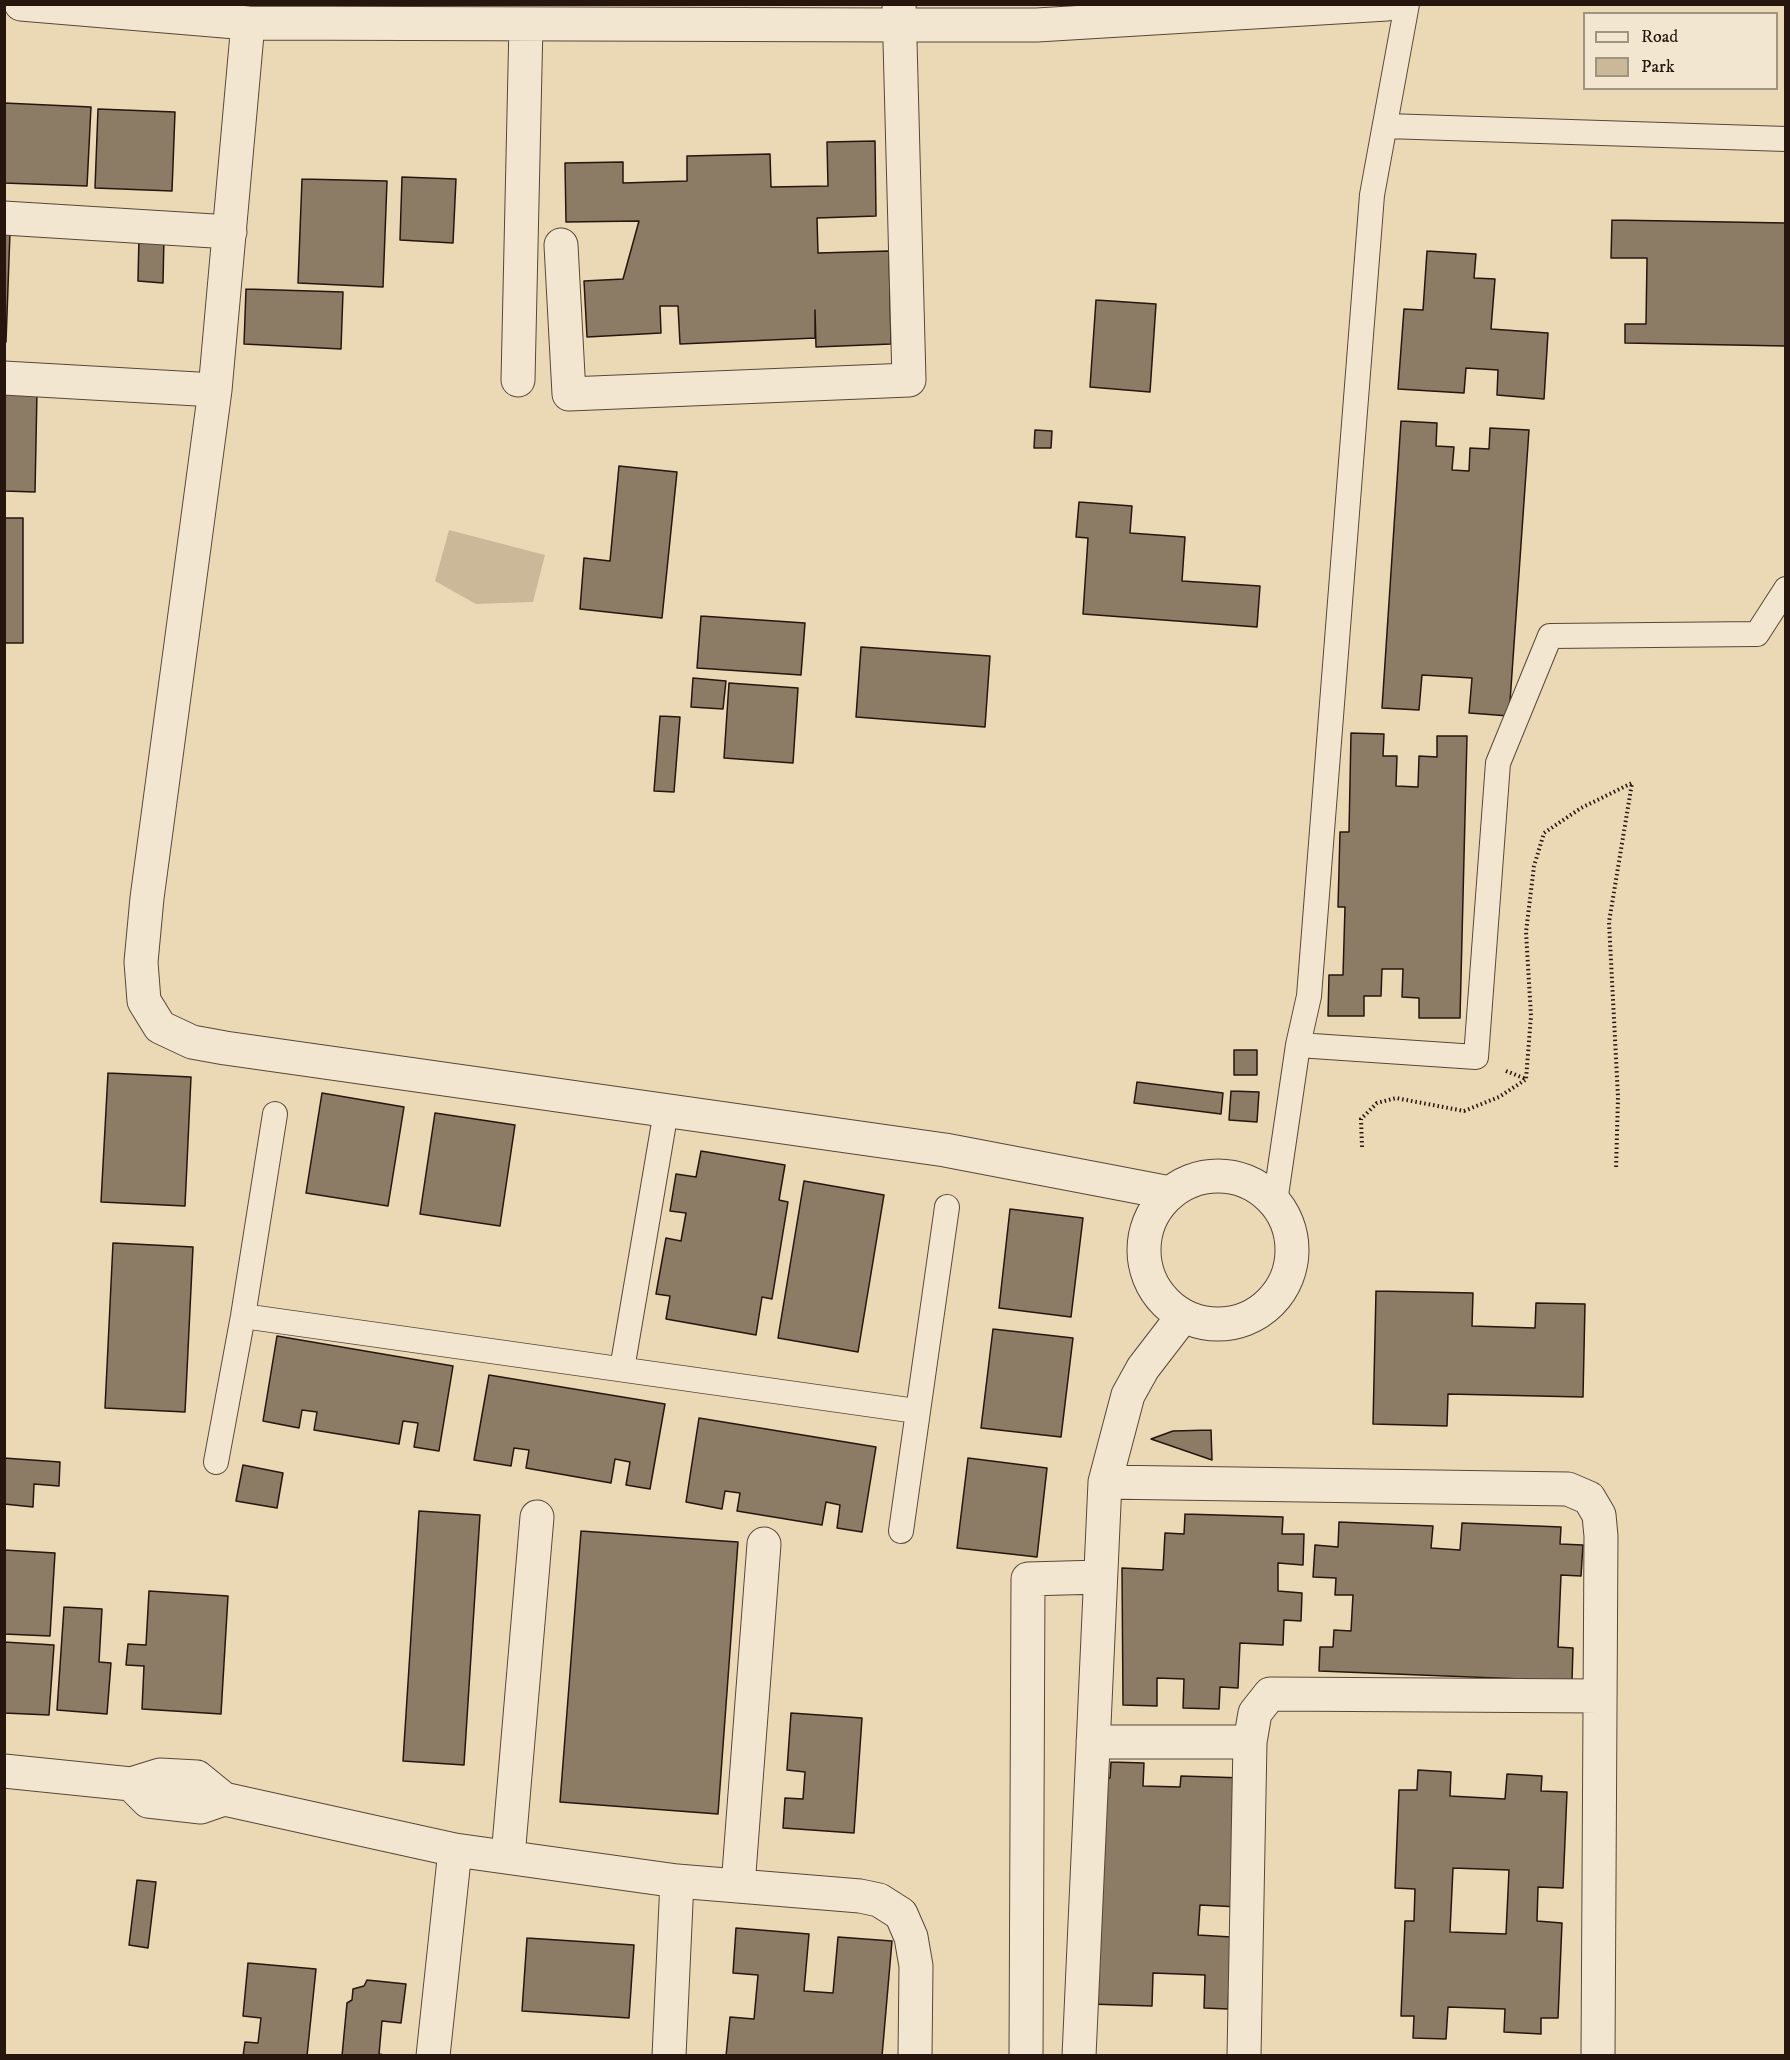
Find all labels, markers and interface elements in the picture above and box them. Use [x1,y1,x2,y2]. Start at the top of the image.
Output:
legend [1583,12,1778,90]
text: Road [1641,26,1678,48]
text: Park [1641,56,1675,78]

